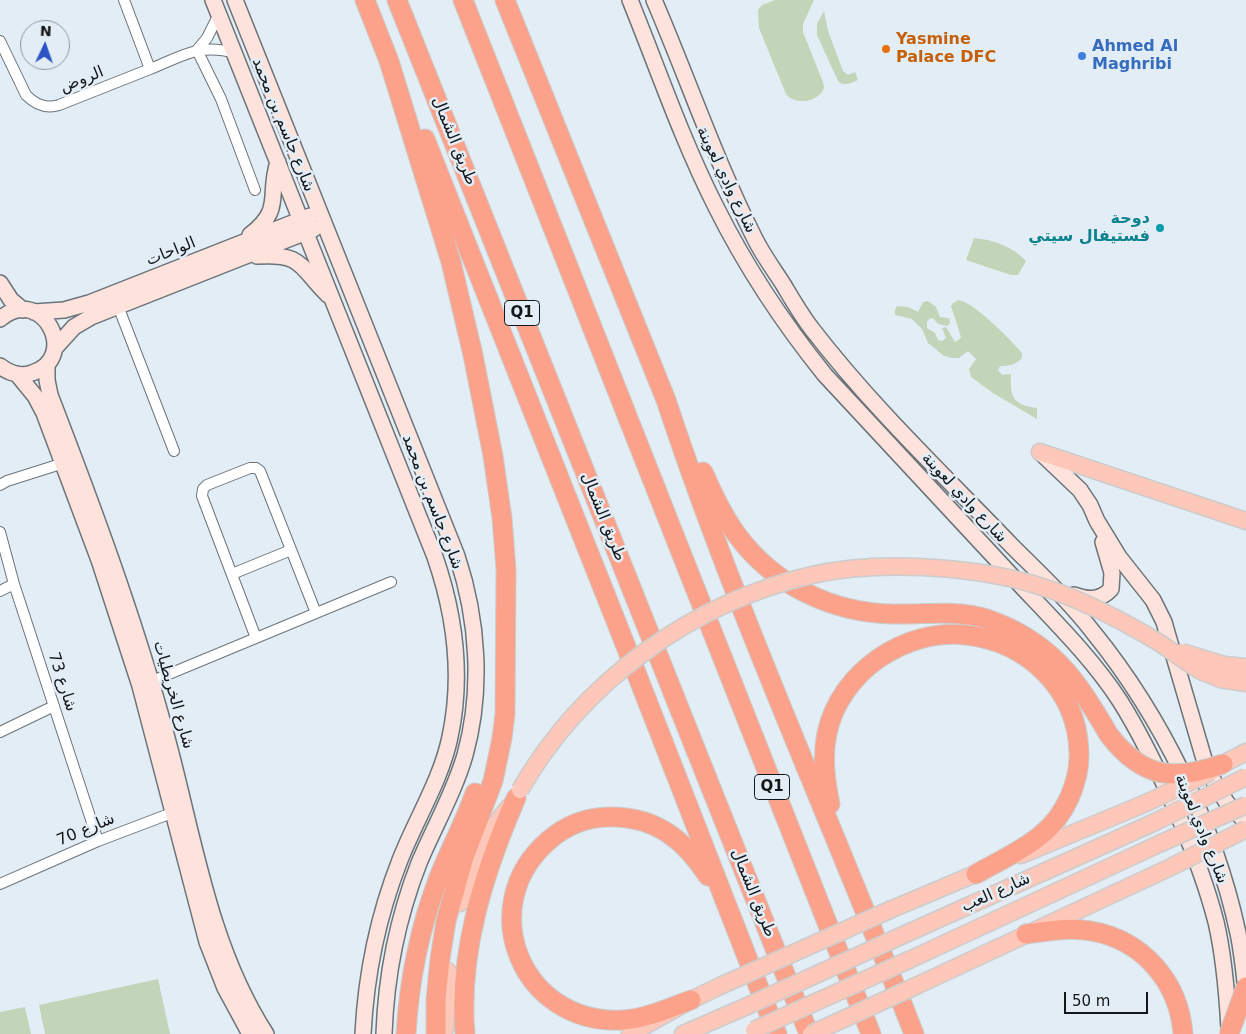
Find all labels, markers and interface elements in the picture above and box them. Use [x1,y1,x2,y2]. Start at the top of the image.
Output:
north arrow [20,20,70,70]
text: N [39,23,52,39]
place label: Yasmine Palace DFC [896,30,996,68]
place label: Ahmed Al Maghribi [1092,37,1178,75]
marker: Yasmine Palace DFC [880,43,892,55]
marker: Ahmed Al Maghribi [1076,50,1088,62]
street label: شارع جاسم بن محمد [247,55,319,195]
street label: الروض [57,63,107,97]
street label: طريق الشمال [428,94,480,188]
street label: شارع وادي لعوينة [692,124,760,236]
place label: دوحة فستيفال سيتي [1028,209,1150,247]
marker: دوحة فستيفال سيتي [1154,222,1166,234]
street label: الواحات [143,233,199,271]
road number: Q1 [504,300,540,326]
street label: شارع جاسم بن محمد [397,432,467,572]
street label: شارع وادي لعوينة [917,449,1011,547]
street label: طريق الشمال [577,470,629,564]
street label: شارع الخريطيات [148,639,198,751]
street label: شارع 73 [43,650,81,714]
street label: شارع وادي لعوينة [1170,772,1232,886]
road number: Q1 [754,774,790,800]
street label: شارع 70 [54,809,118,851]
street label: طريق الشمال [727,846,779,940]
street label: شارع العب [959,869,1033,917]
scale bar [1066,982,1150,1014]
text: 50 m [1072,992,1110,1010]

